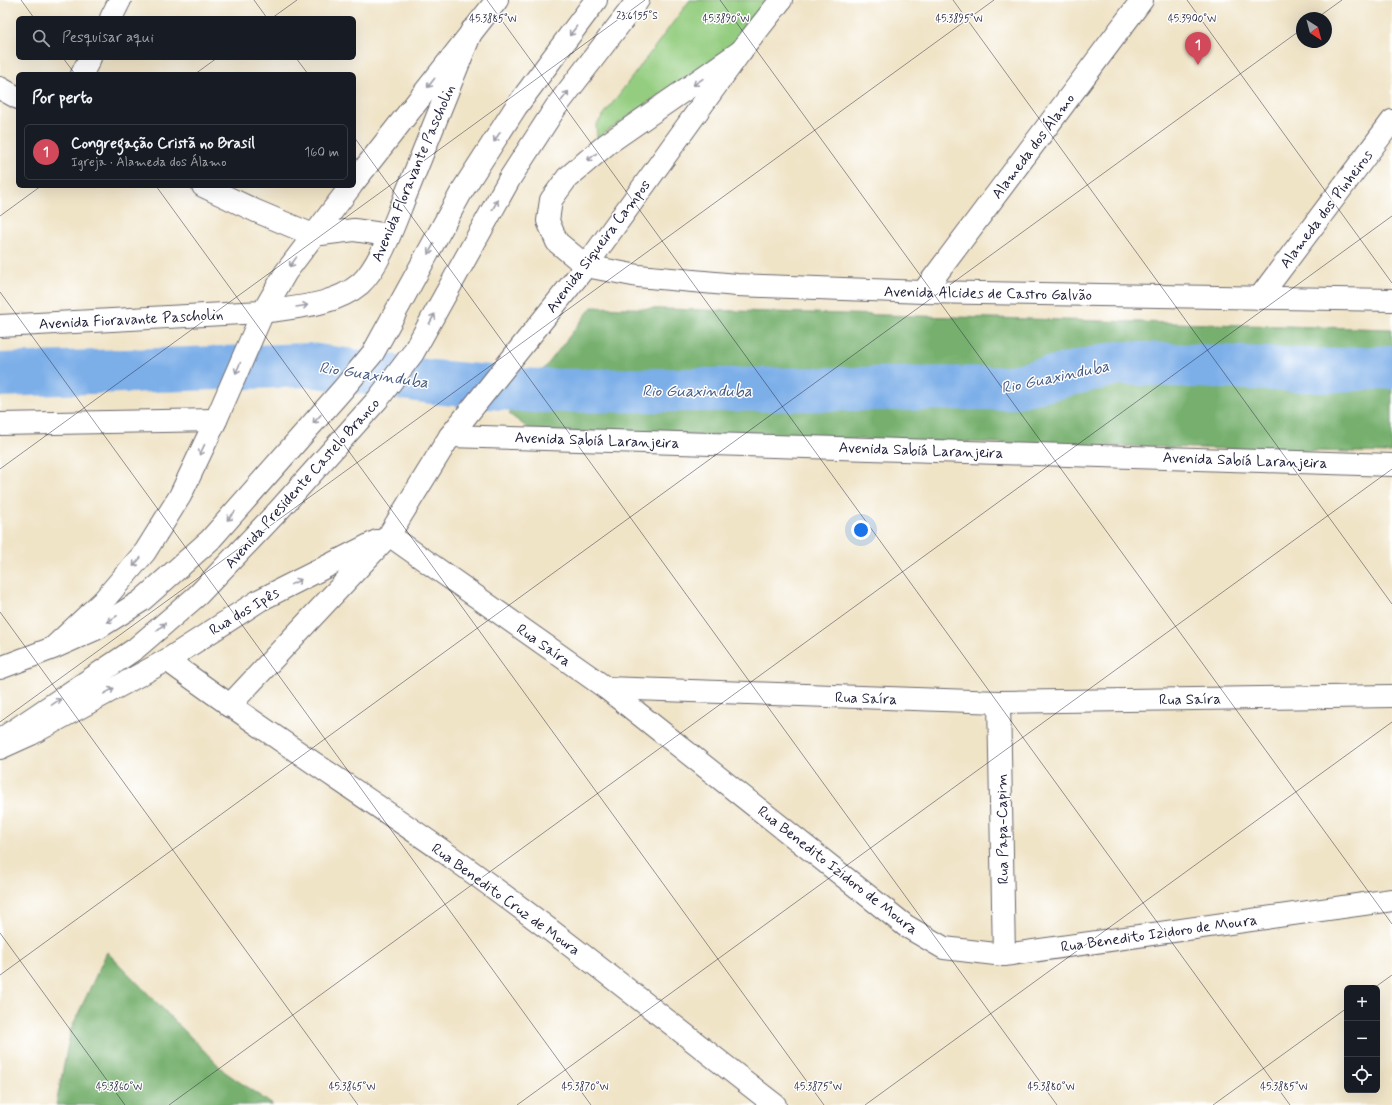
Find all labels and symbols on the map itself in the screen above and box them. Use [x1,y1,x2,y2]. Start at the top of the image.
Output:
text: 23.6155°S [616,9,658,23]
text: 45.3885°W [469,12,517,26]
text: 45.3890°W [703,12,749,26]
text: 45.3895°W [935,12,983,26]
text: 45.3900°W [1168,12,1216,26]
north arrow [1296,12,1332,48]
one-way arrow [568,26,577,37]
pin: 1 [1185,32,1211,65]
one-way arrow [427,77,435,88]
one-way arrow [692,78,703,86]
street label: Avenida Floravante Pascholin [367,82,460,265]
street label: Alameda dos Álamo [987,89,1080,203]
one-way arrow [561,90,569,101]
one-way arrow [493,131,501,142]
street label: Alameda dos Pinheiros [1276,146,1378,273]
one-way arrow [586,153,597,162]
street label: Avenida Siqueira Campos [542,176,656,317]
one-way arrow [492,199,500,211]
one-way arrow [426,243,434,255]
one-way arrow [289,256,297,267]
street label: Avenida Alcides de Castro Galvão [884,282,1092,306]
one-way arrow [295,302,308,310]
street label: Avenida Fioravante Pascholin [38,305,224,335]
one-way arrow [429,313,436,325]
water label: Rio Guaxinduba [999,356,1111,399]
water label: Rio Guaxinduba [318,357,430,394]
one-way arrow [234,361,241,373]
water label: Rio Guaxinduba [642,381,752,402]
street label: Avenida Presidente Castelo Branco [221,394,385,573]
one-way arrow [313,413,322,424]
street label: Avenida Sabiá Laranjeira [514,428,680,454]
street label: Avenida Sabiá Laranjeira [838,438,1004,464]
one-way arrow [197,443,205,455]
street label: Avenida Sabiá Laranjeira [1162,448,1328,474]
one-way arrow [227,511,236,521]
your location [851,520,871,540]
one-way arrow [132,557,141,567]
one-way arrow [289,577,301,585]
street label: Rua dos Ipês [206,583,284,641]
one-way arrow [107,615,118,623]
street label: Rua Saíra [512,620,575,672]
one-way arrow [156,622,166,631]
one-way arrow [103,687,115,695]
street label: Rua Saíra [834,688,898,710]
street label: Rua Saíra [1159,689,1222,711]
one-way arrow [50,698,61,707]
street label: Rua Papa-Capim [992,774,1014,884]
street label: Rua Benedito Izidoro de Moura [753,802,922,940]
street label: Rua Benedito Cruz de Moura [427,839,584,961]
street label: Rua Benedito Izidoro de Moura [1059,910,1259,958]
text: 45.3860°W [96,1080,142,1094]
text: 45.3865°W [329,1080,375,1094]
text: 45.3870°W [561,1080,609,1094]
text: 45.3875°W [794,1080,842,1094]
text: 45.3880°W [1028,1080,1074,1094]
text: 45.3885°W [1260,1080,1308,1094]

